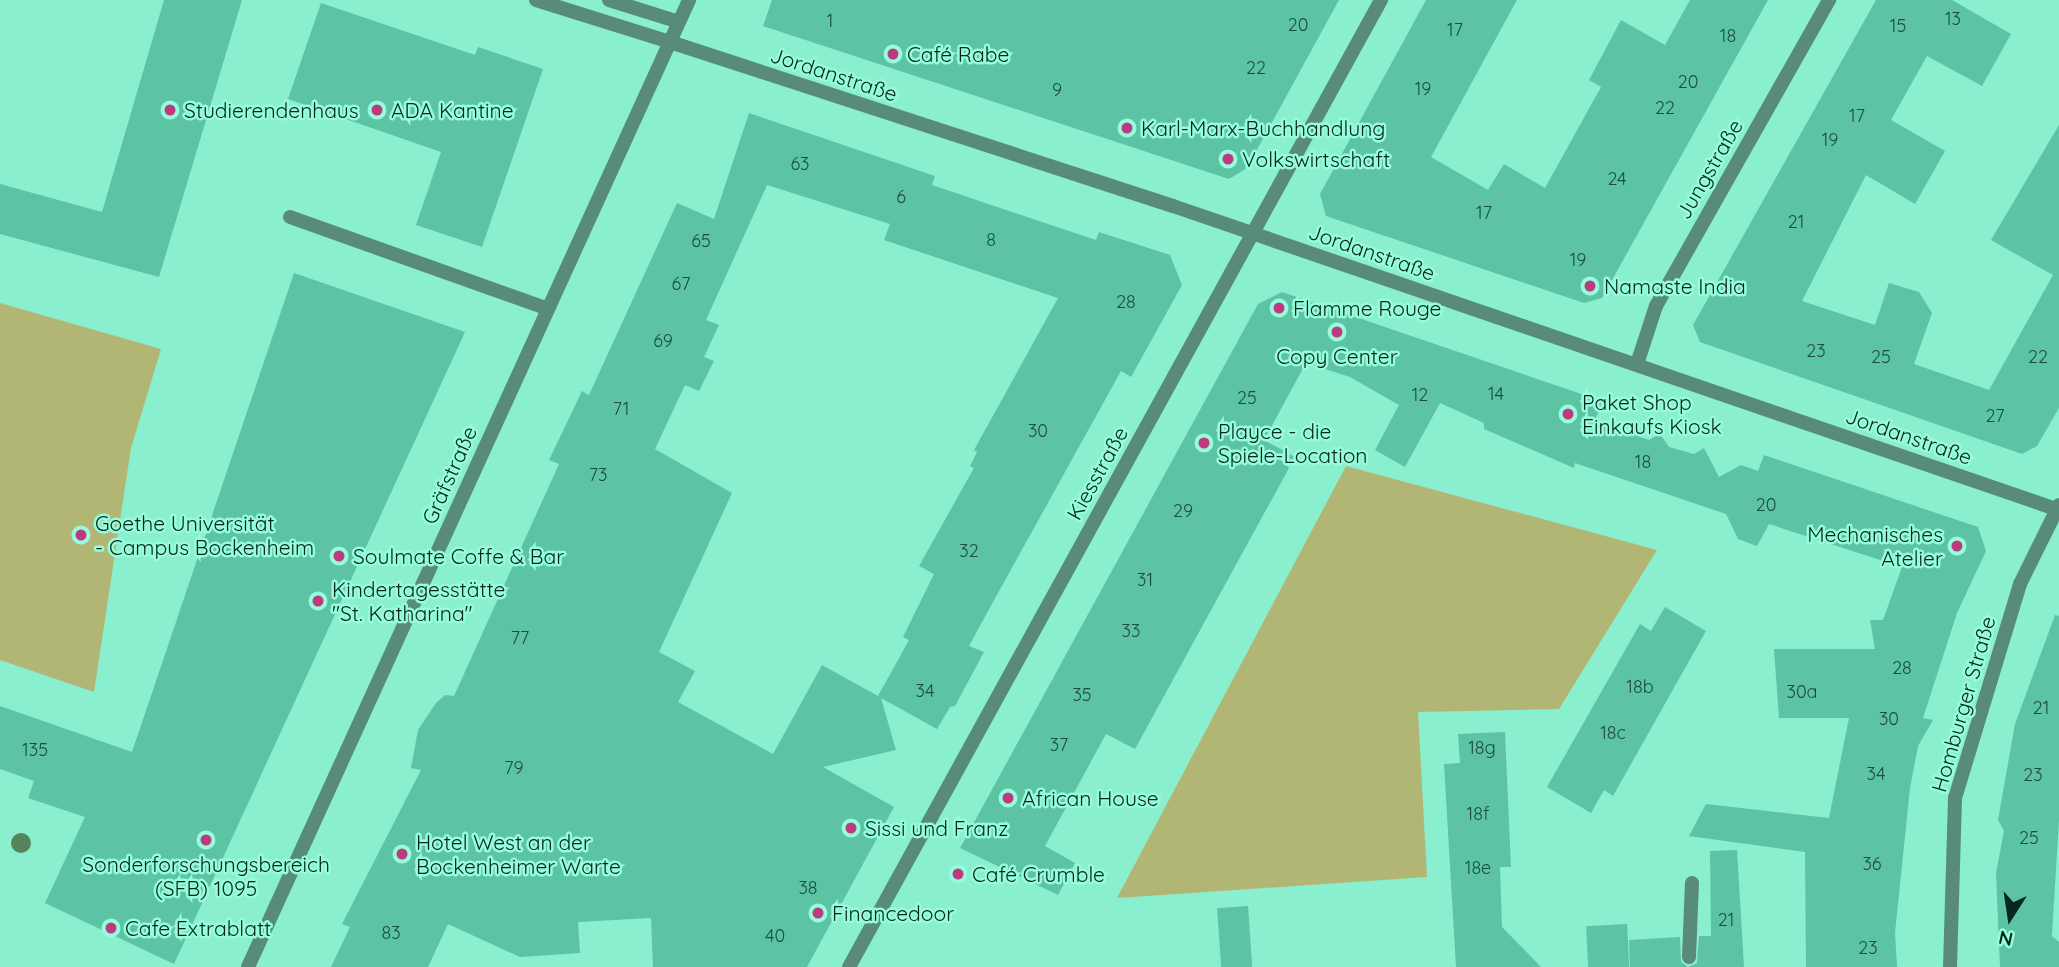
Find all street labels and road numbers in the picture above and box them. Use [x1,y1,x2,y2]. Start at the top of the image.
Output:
street label: Jordanstraße [767,42,901,106]
street label: Jungstraße [1670,115,1748,223]
street label: Jordanstraße [1305,219,1439,285]
street label: Jordanstraße [1842,403,1976,469]
street label: Gräfstraße [416,422,482,528]
street label: Kiesstraße [1061,422,1133,524]
street label: Homburger Straße [1926,613,2000,795]

